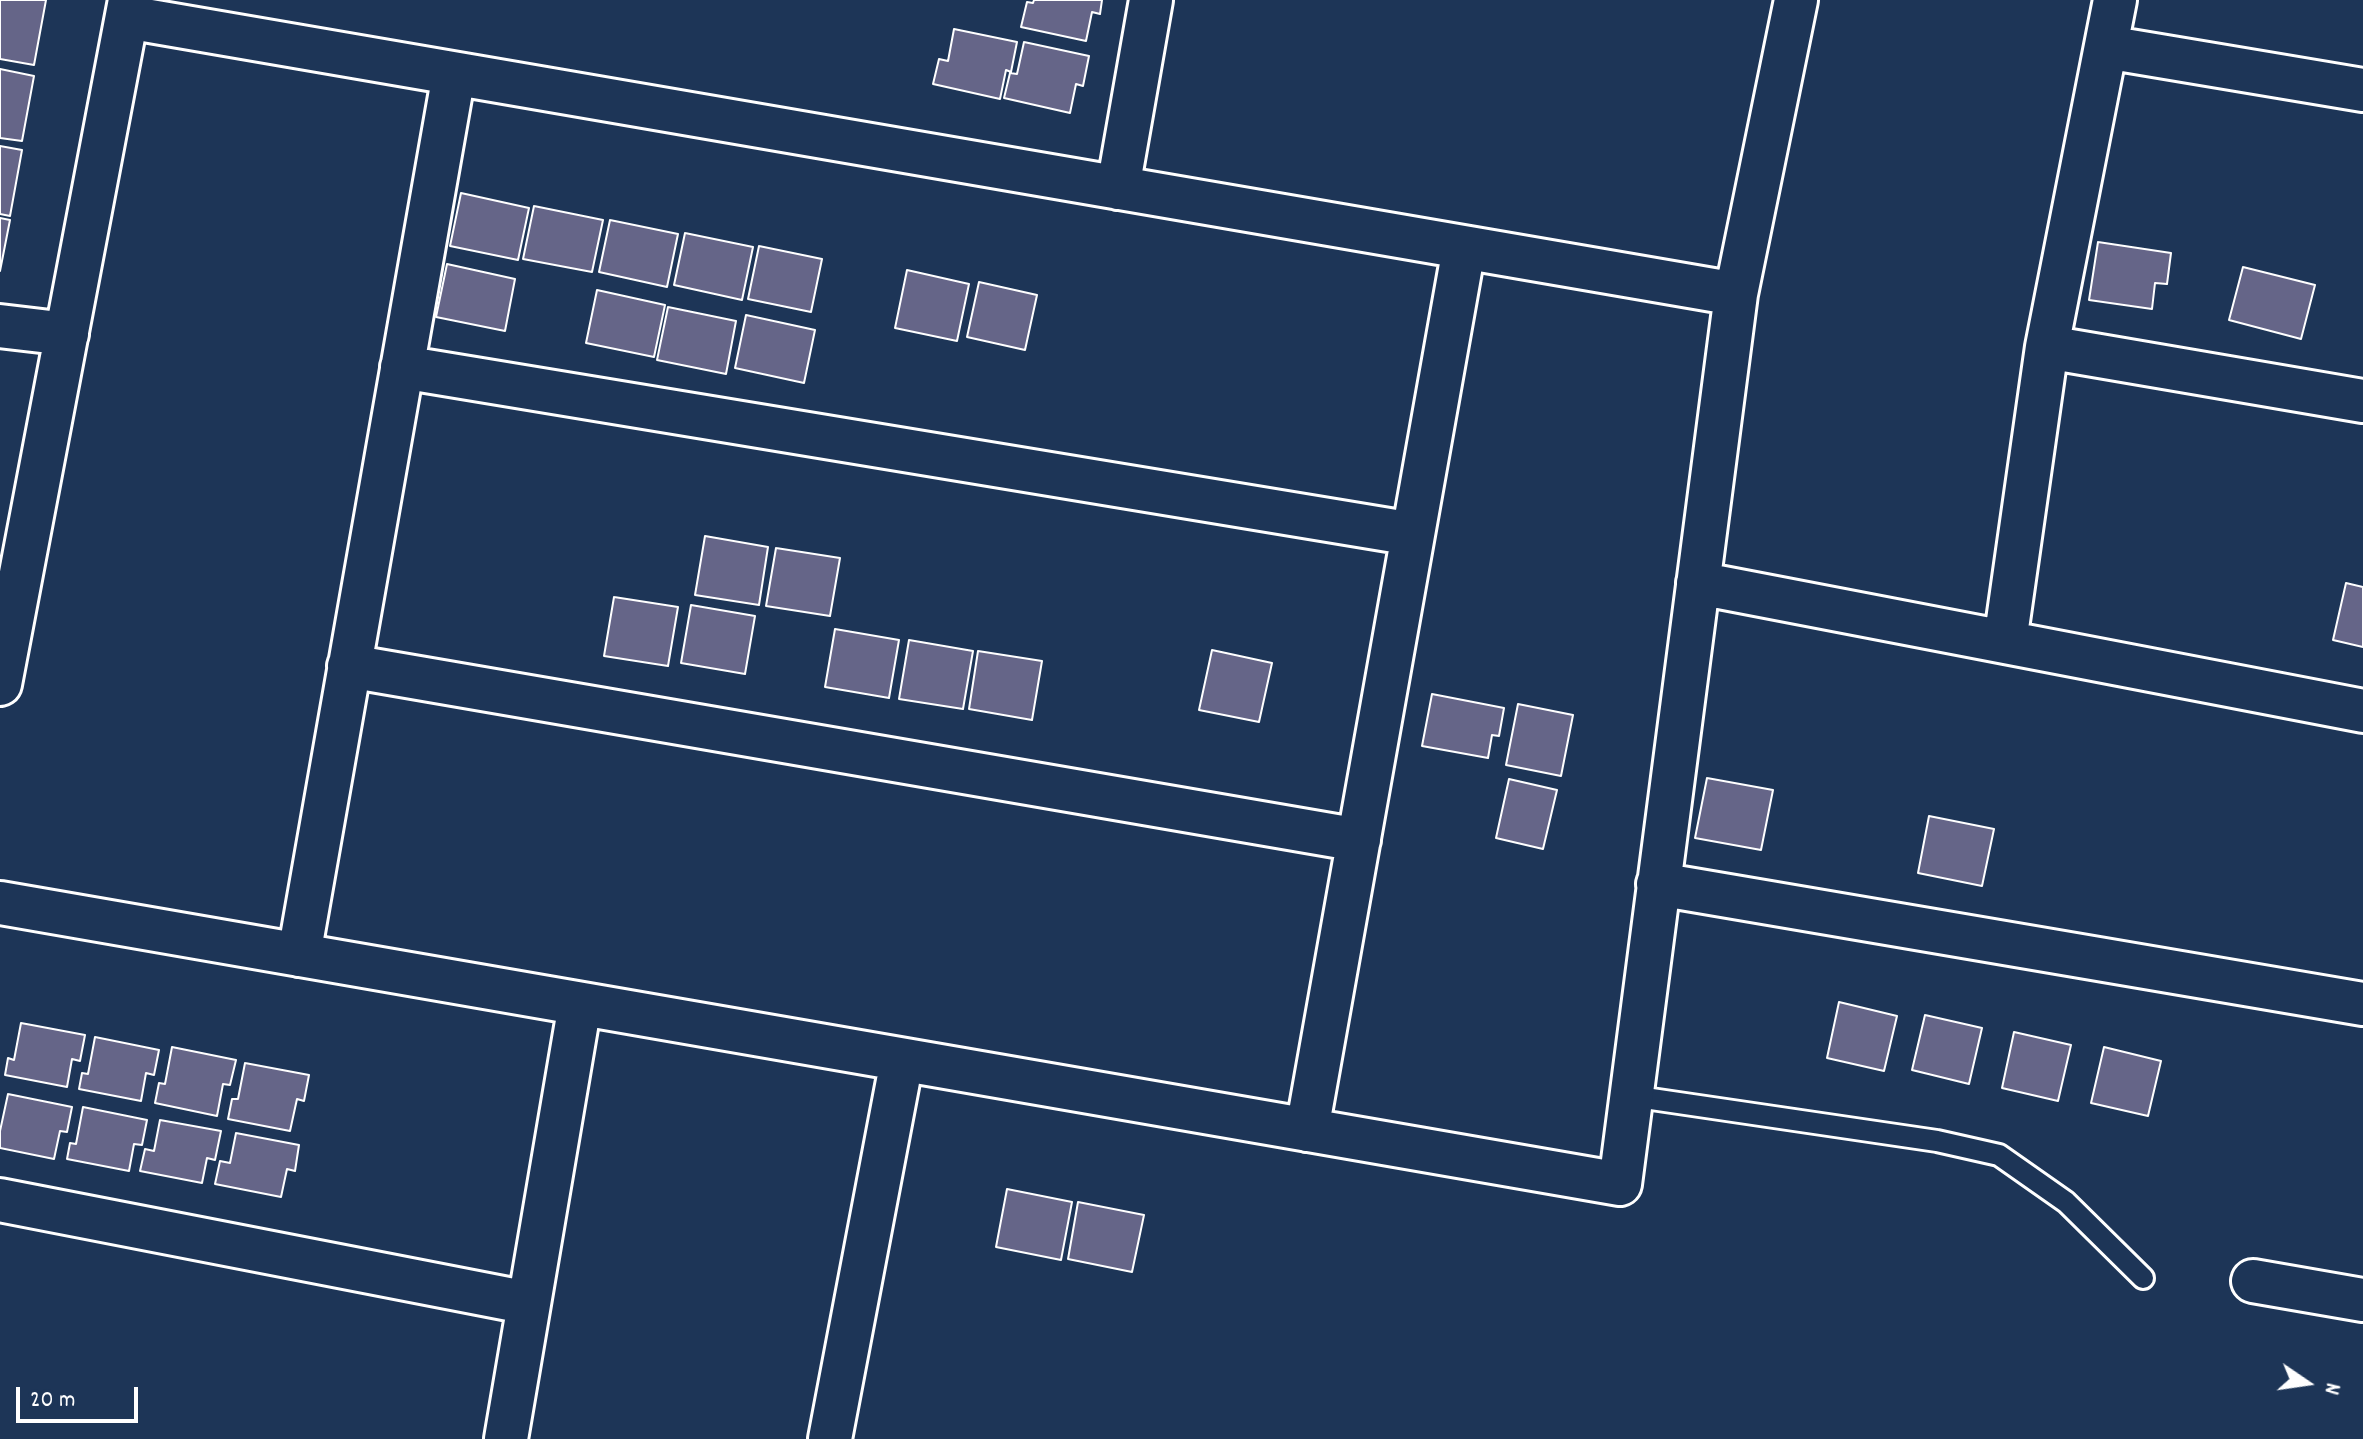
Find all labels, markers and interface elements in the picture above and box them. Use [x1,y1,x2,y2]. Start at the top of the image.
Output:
north arrow [2267,1343,2347,1423]
scale bar [20,1371,142,1421]
text: N [2315,1380,2347,1397]
text: 20 m [30,1384,76,1418]

